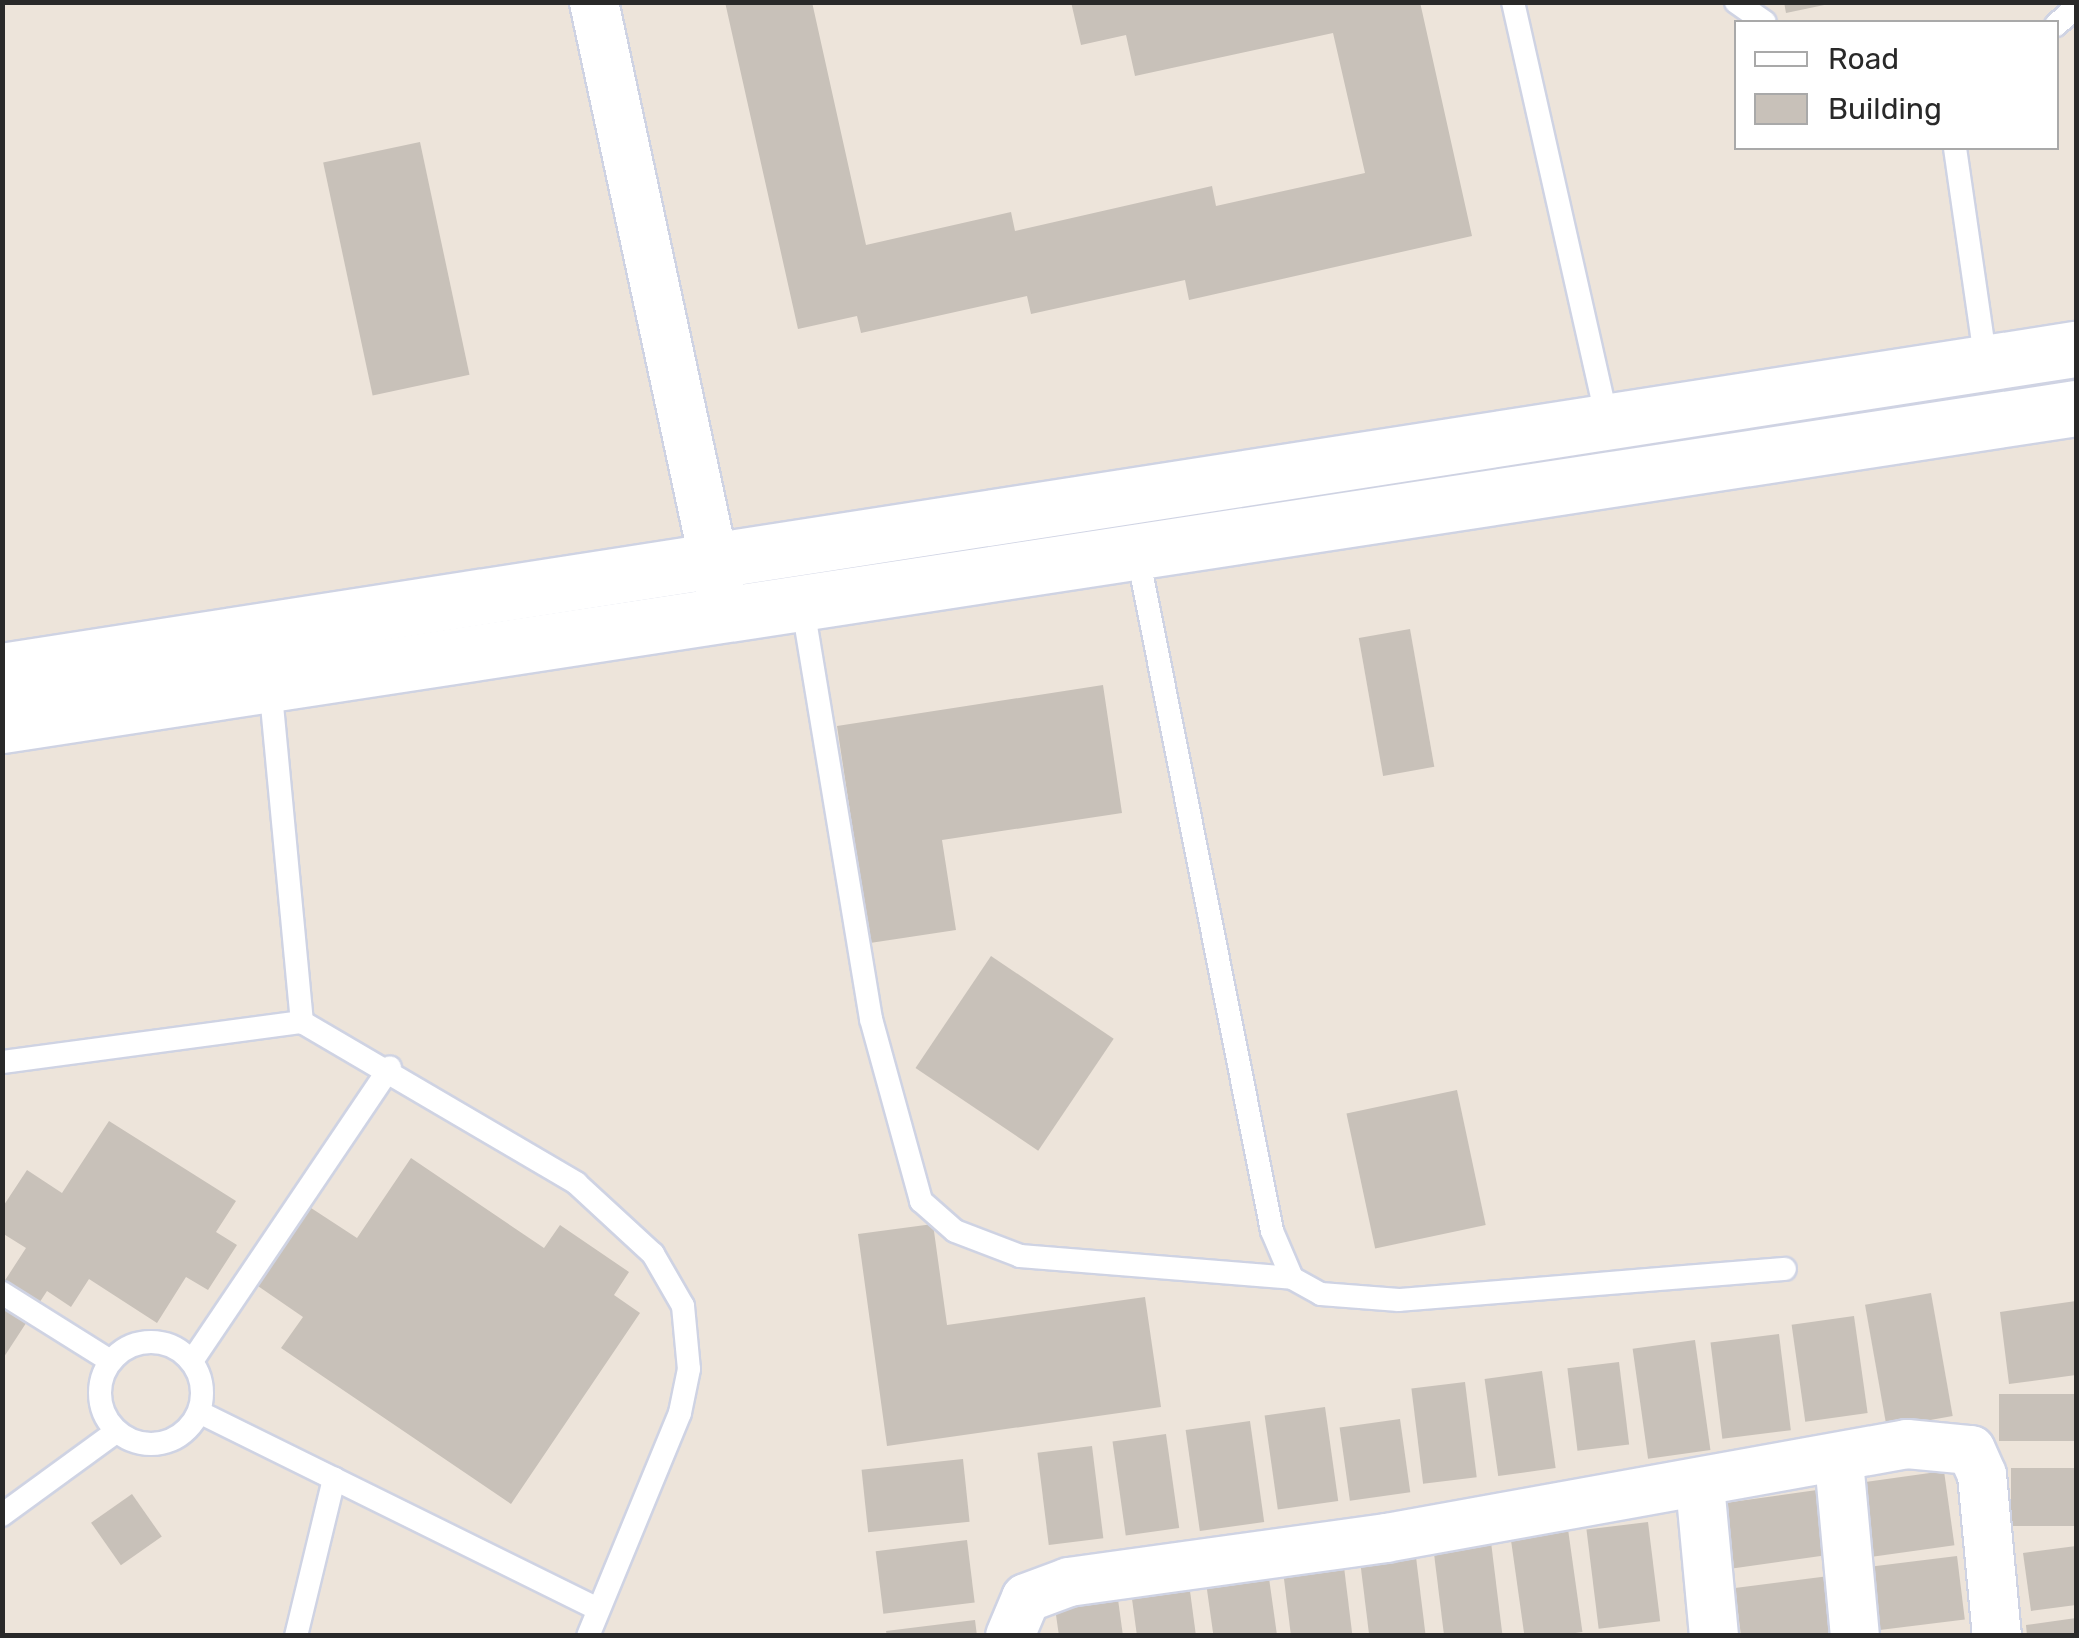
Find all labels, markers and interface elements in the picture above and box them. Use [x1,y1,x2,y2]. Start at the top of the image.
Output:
legend [1734,20,2059,150]
text: Road [1828,41,1899,77]
text: Building [1828,91,1942,127]

